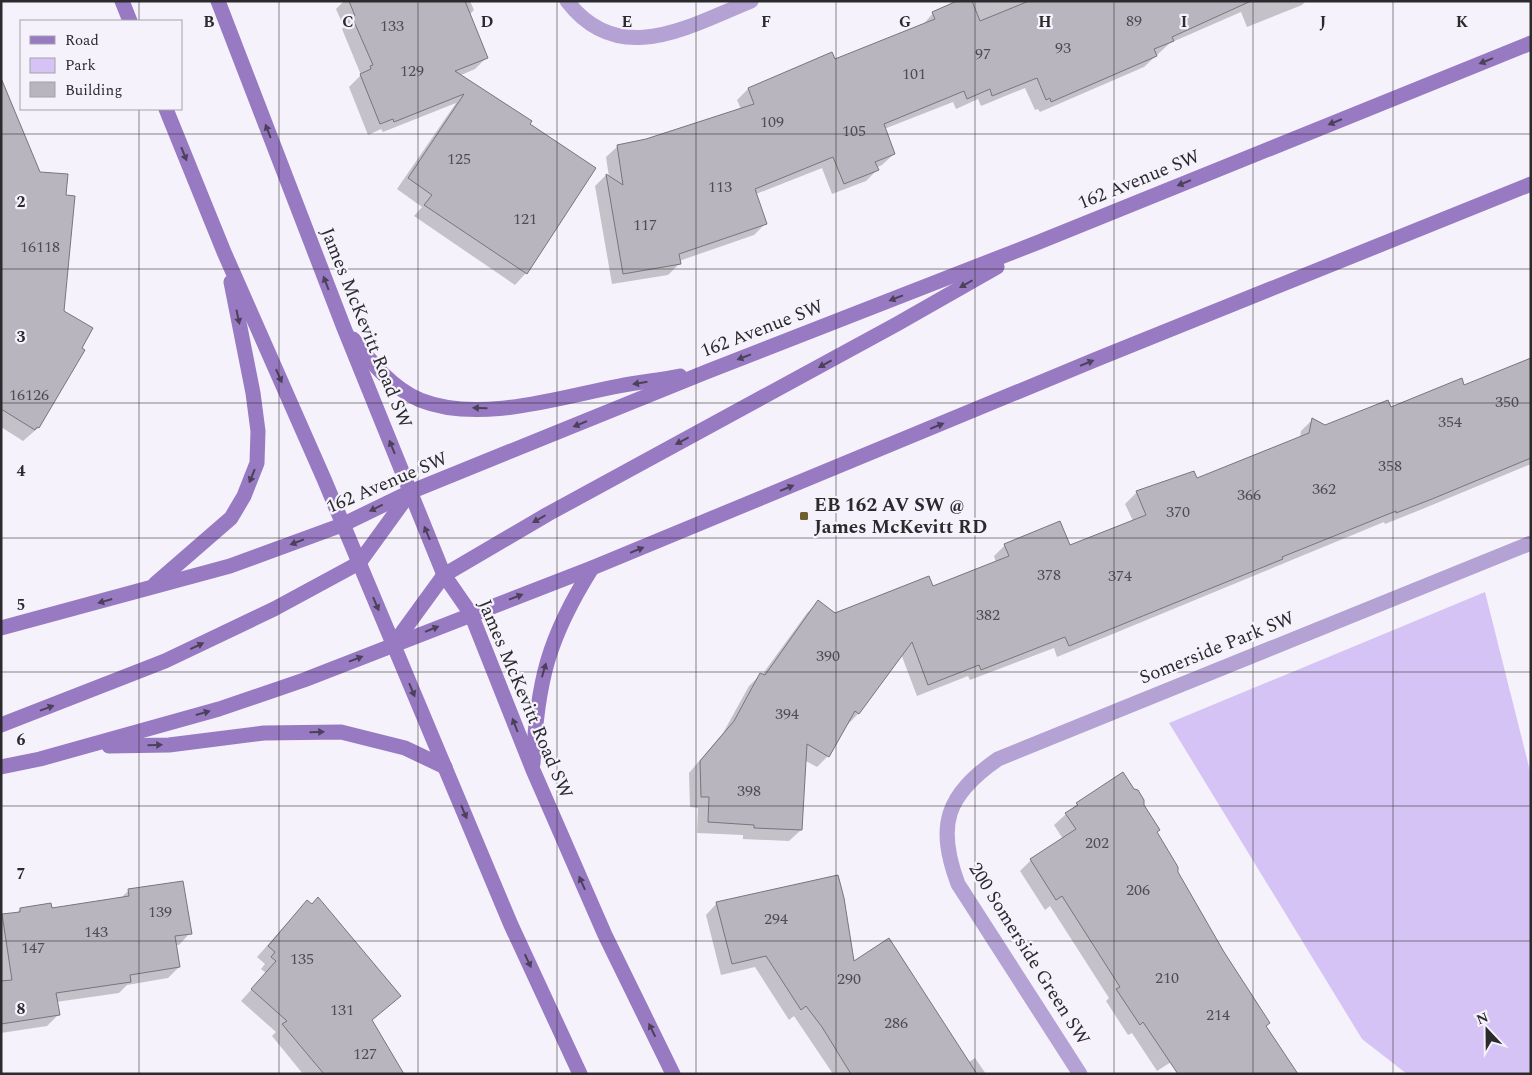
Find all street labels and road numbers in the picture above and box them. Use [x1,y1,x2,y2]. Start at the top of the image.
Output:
street label: 162 Avenue SW [1074,142,1205,218]
street label: James McKevitt Road SW [312,223,420,433]
street label: 162 Avenue SW [696,292,828,366]
street label: 162 Avenue SW [322,444,453,522]
street label: James McKevitt Road SW [470,595,580,803]
street label: Somerside Park SW [1135,603,1299,692]
street label: 200 Somerside Green SW [961,857,1097,1051]

